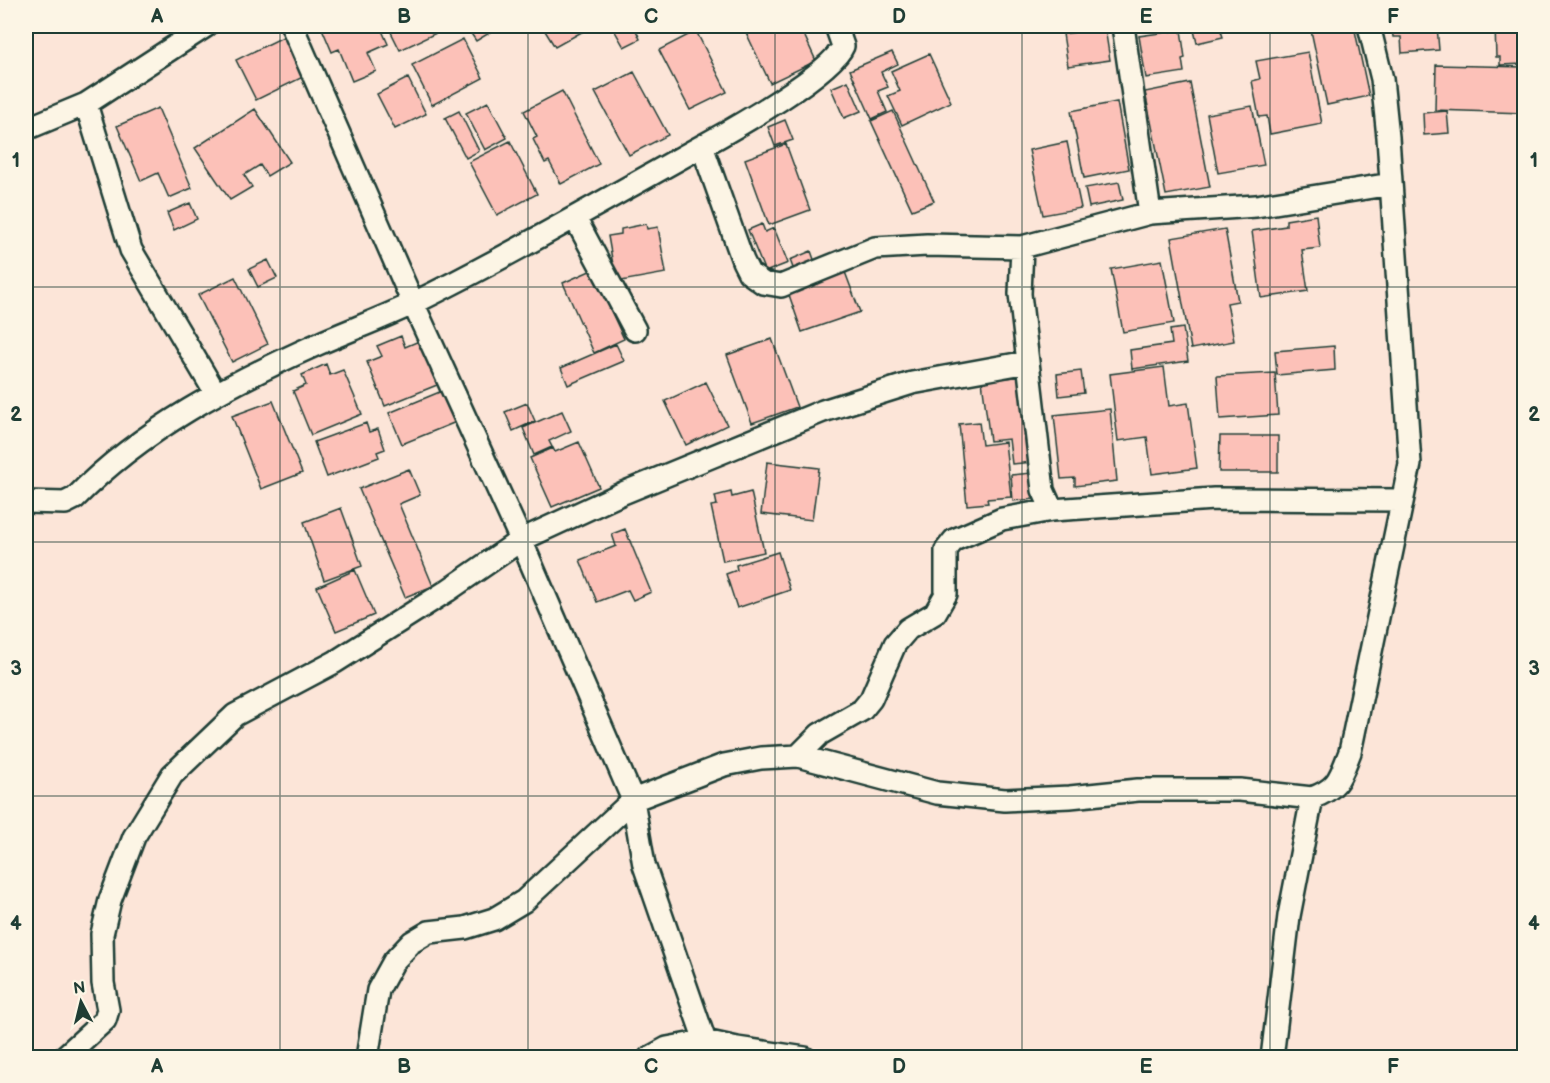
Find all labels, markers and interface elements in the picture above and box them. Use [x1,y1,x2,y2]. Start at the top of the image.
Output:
text: A [150,5,164,29]
text: B [397,5,411,29]
text: C [644,5,658,29]
text: D [892,5,906,29]
text: E [1140,5,1153,29]
text: F [1387,5,1399,29]
text: 1 [12,149,20,173]
text: 1 [1530,149,1538,173]
text: 2 [10,403,22,427]
text: 2 [1528,403,1540,427]
text: 3 [10,657,22,681]
text: 3 [1528,657,1540,681]
text: 4 [10,912,22,936]
text: 4 [1528,912,1540,936]
north arrow [51,972,111,1032]
text: N [72,978,86,999]
text: A [150,1055,164,1079]
text: B [397,1055,411,1079]
text: C [644,1055,658,1079]
text: D [892,1055,906,1079]
text: E [1140,1055,1153,1079]
text: F [1387,1055,1399,1079]

